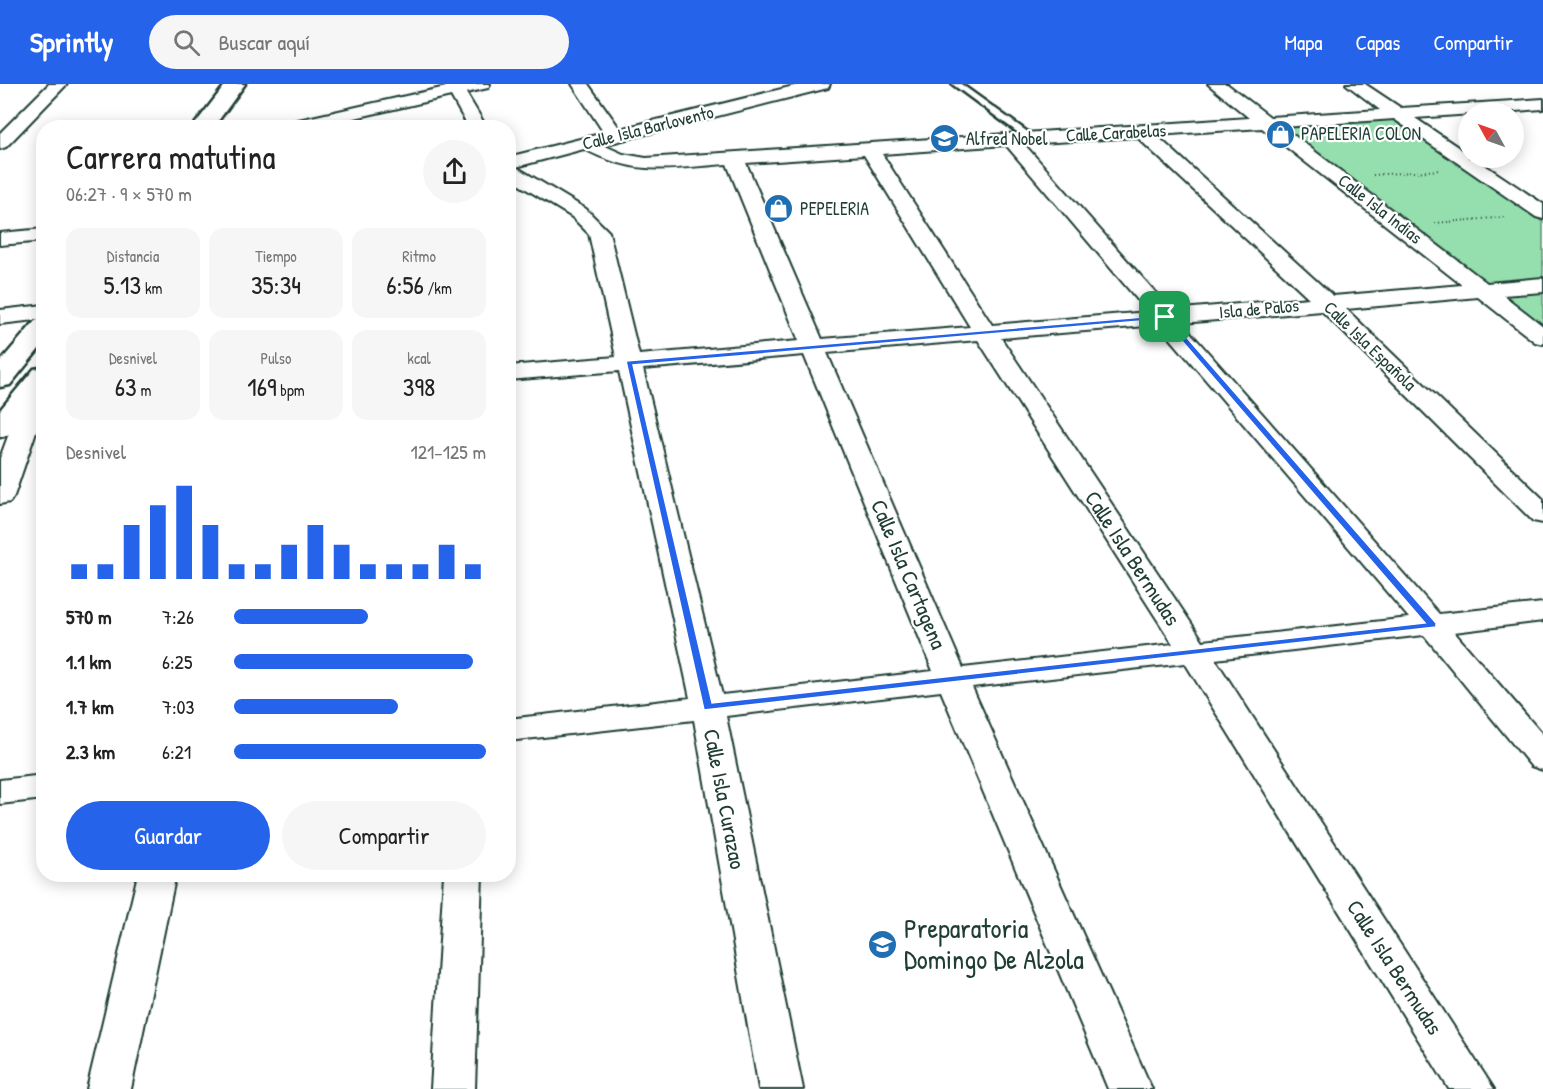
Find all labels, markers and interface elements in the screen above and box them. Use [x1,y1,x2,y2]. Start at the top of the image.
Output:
search box [149,15,569,69]
text: Sprintly [30,23,113,61]
icon: search [170,26,203,59]
text: Buscar aquí [218,27,310,57]
text: Mapa [1284,28,1322,57]
text: Capas [1355,28,1400,57]
text: Compartir [1433,28,1513,57]
street label: Calle Isla Barlovento [580,99,716,156]
north arrow [1458,102,1524,168]
map controls [1458,102,1524,168]
street label: Calle Carabelas [1065,117,1167,148]
shop icon: PAPELERIA COLON [1264,118,1296,150]
place label: PAPELERIA COLON [1301,121,1421,146]
school or university icon: Alfred Nobel [929,123,961,155]
place label: Alfred Nobel [966,126,1048,151]
text: Carrera matutina [66,135,275,179]
button: share [423,140,486,203]
street label: Calle Isla Indias [1333,168,1428,249]
text: 06:27 · 9 × 570 m [66,180,192,207]
shop icon: PEPELERIA [763,193,795,225]
place label: PEPELERIA [800,196,869,221]
text: Distancia [107,245,159,267]
text: Tiempo [255,245,297,267]
text: Ritmo [402,245,436,267]
text: 5.13 [104,267,141,302]
text: 35:34 [251,267,301,302]
text: 6:56 [386,267,424,302]
text: km [141,277,162,299]
text: /km [424,277,452,299]
pin [1139,291,1190,342]
street label: Isla de Palos [1218,293,1300,324]
street label: Calle Isla Española [1318,295,1422,396]
icon: arrive [1148,300,1181,333]
text: Desnivel [109,347,157,369]
text: Pulso [261,347,291,369]
text: kcal [407,347,431,369]
text: 63 [115,369,137,404]
text: 169 [247,369,277,404]
text: 398 [403,369,435,404]
text: m [137,379,151,401]
text: bpm [277,379,305,401]
text: Desnivel [66,438,126,465]
text: 121–125 m [410,438,486,465]
street label: Calle Isla Bermudas [1078,485,1188,631]
street label: Calle Isla Cartagena [864,495,954,654]
text: 570 m [66,603,112,630]
text: 7:26 [162,603,194,630]
text: 1.1 km [66,648,111,675]
text: 6:25 [162,648,192,675]
text: 1.7 km [66,693,114,720]
text: 7:03 [162,693,194,720]
street label: Calle Isla Curazao [697,726,753,872]
text: 2.3 km [66,738,115,765]
text: 6:21 [162,738,191,765]
button: Guardar [66,801,270,870]
button: Compartir [282,801,486,870]
street label: Calle Isla Bermudas [1340,894,1450,1040]
place label: Preparatoria Domingo De Alzola [904,910,1084,978]
school or university icon: Preparatoria Domingo De Alzola [867,929,899,961]

